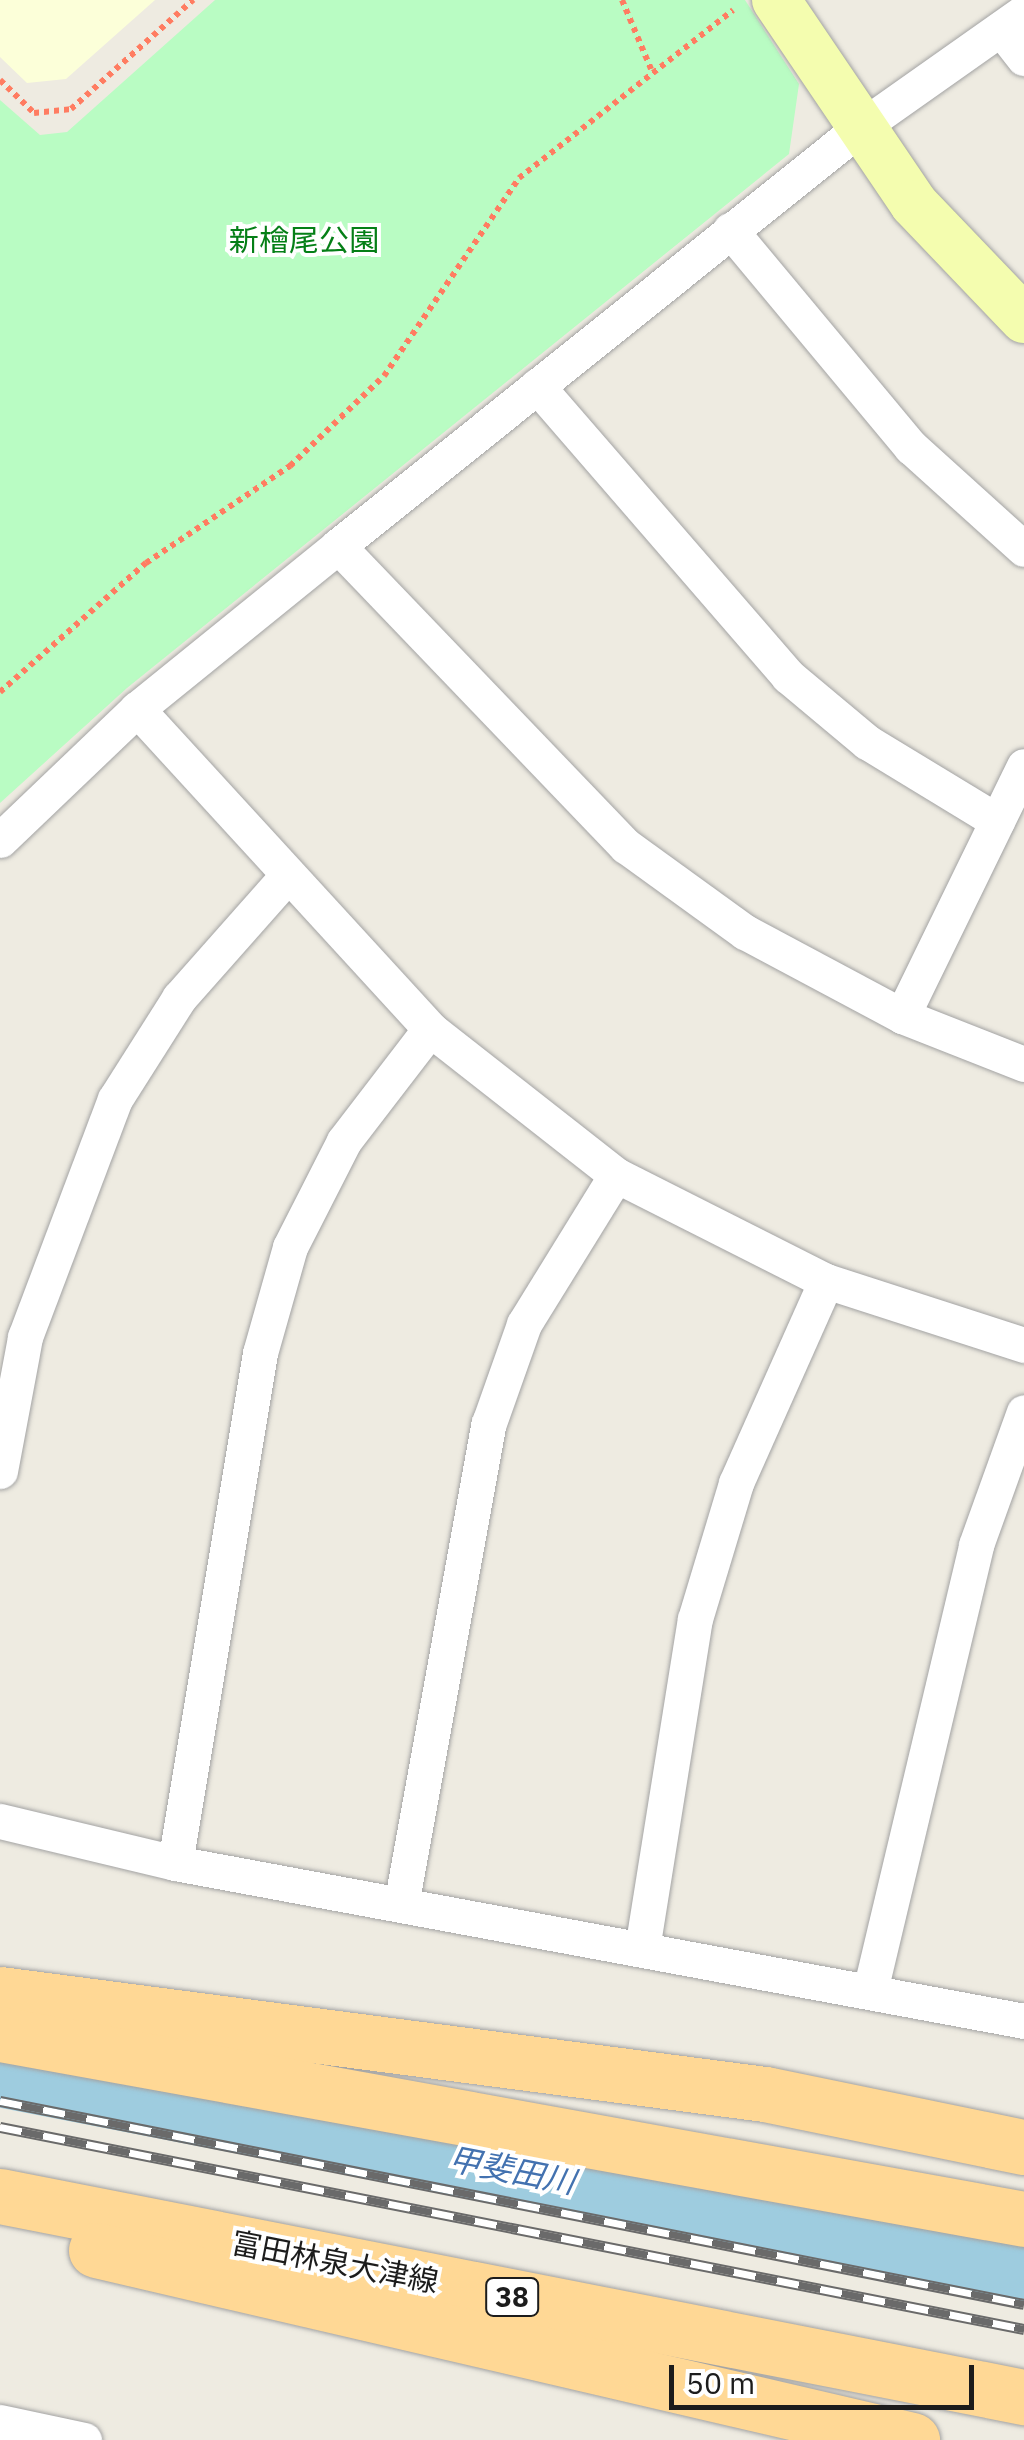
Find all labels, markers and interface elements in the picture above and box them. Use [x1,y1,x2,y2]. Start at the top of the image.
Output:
park label: 新檜尾公園 [229,222,379,258]
water label: 甲斐田川 [446,2139,578,2201]
street label: 富田林泉大津線 [228,2224,442,2300]
road number: 38 [484,2274,540,2320]
scale bar [674,2345,979,2407]
text: 50 m [686,2363,755,2402]

